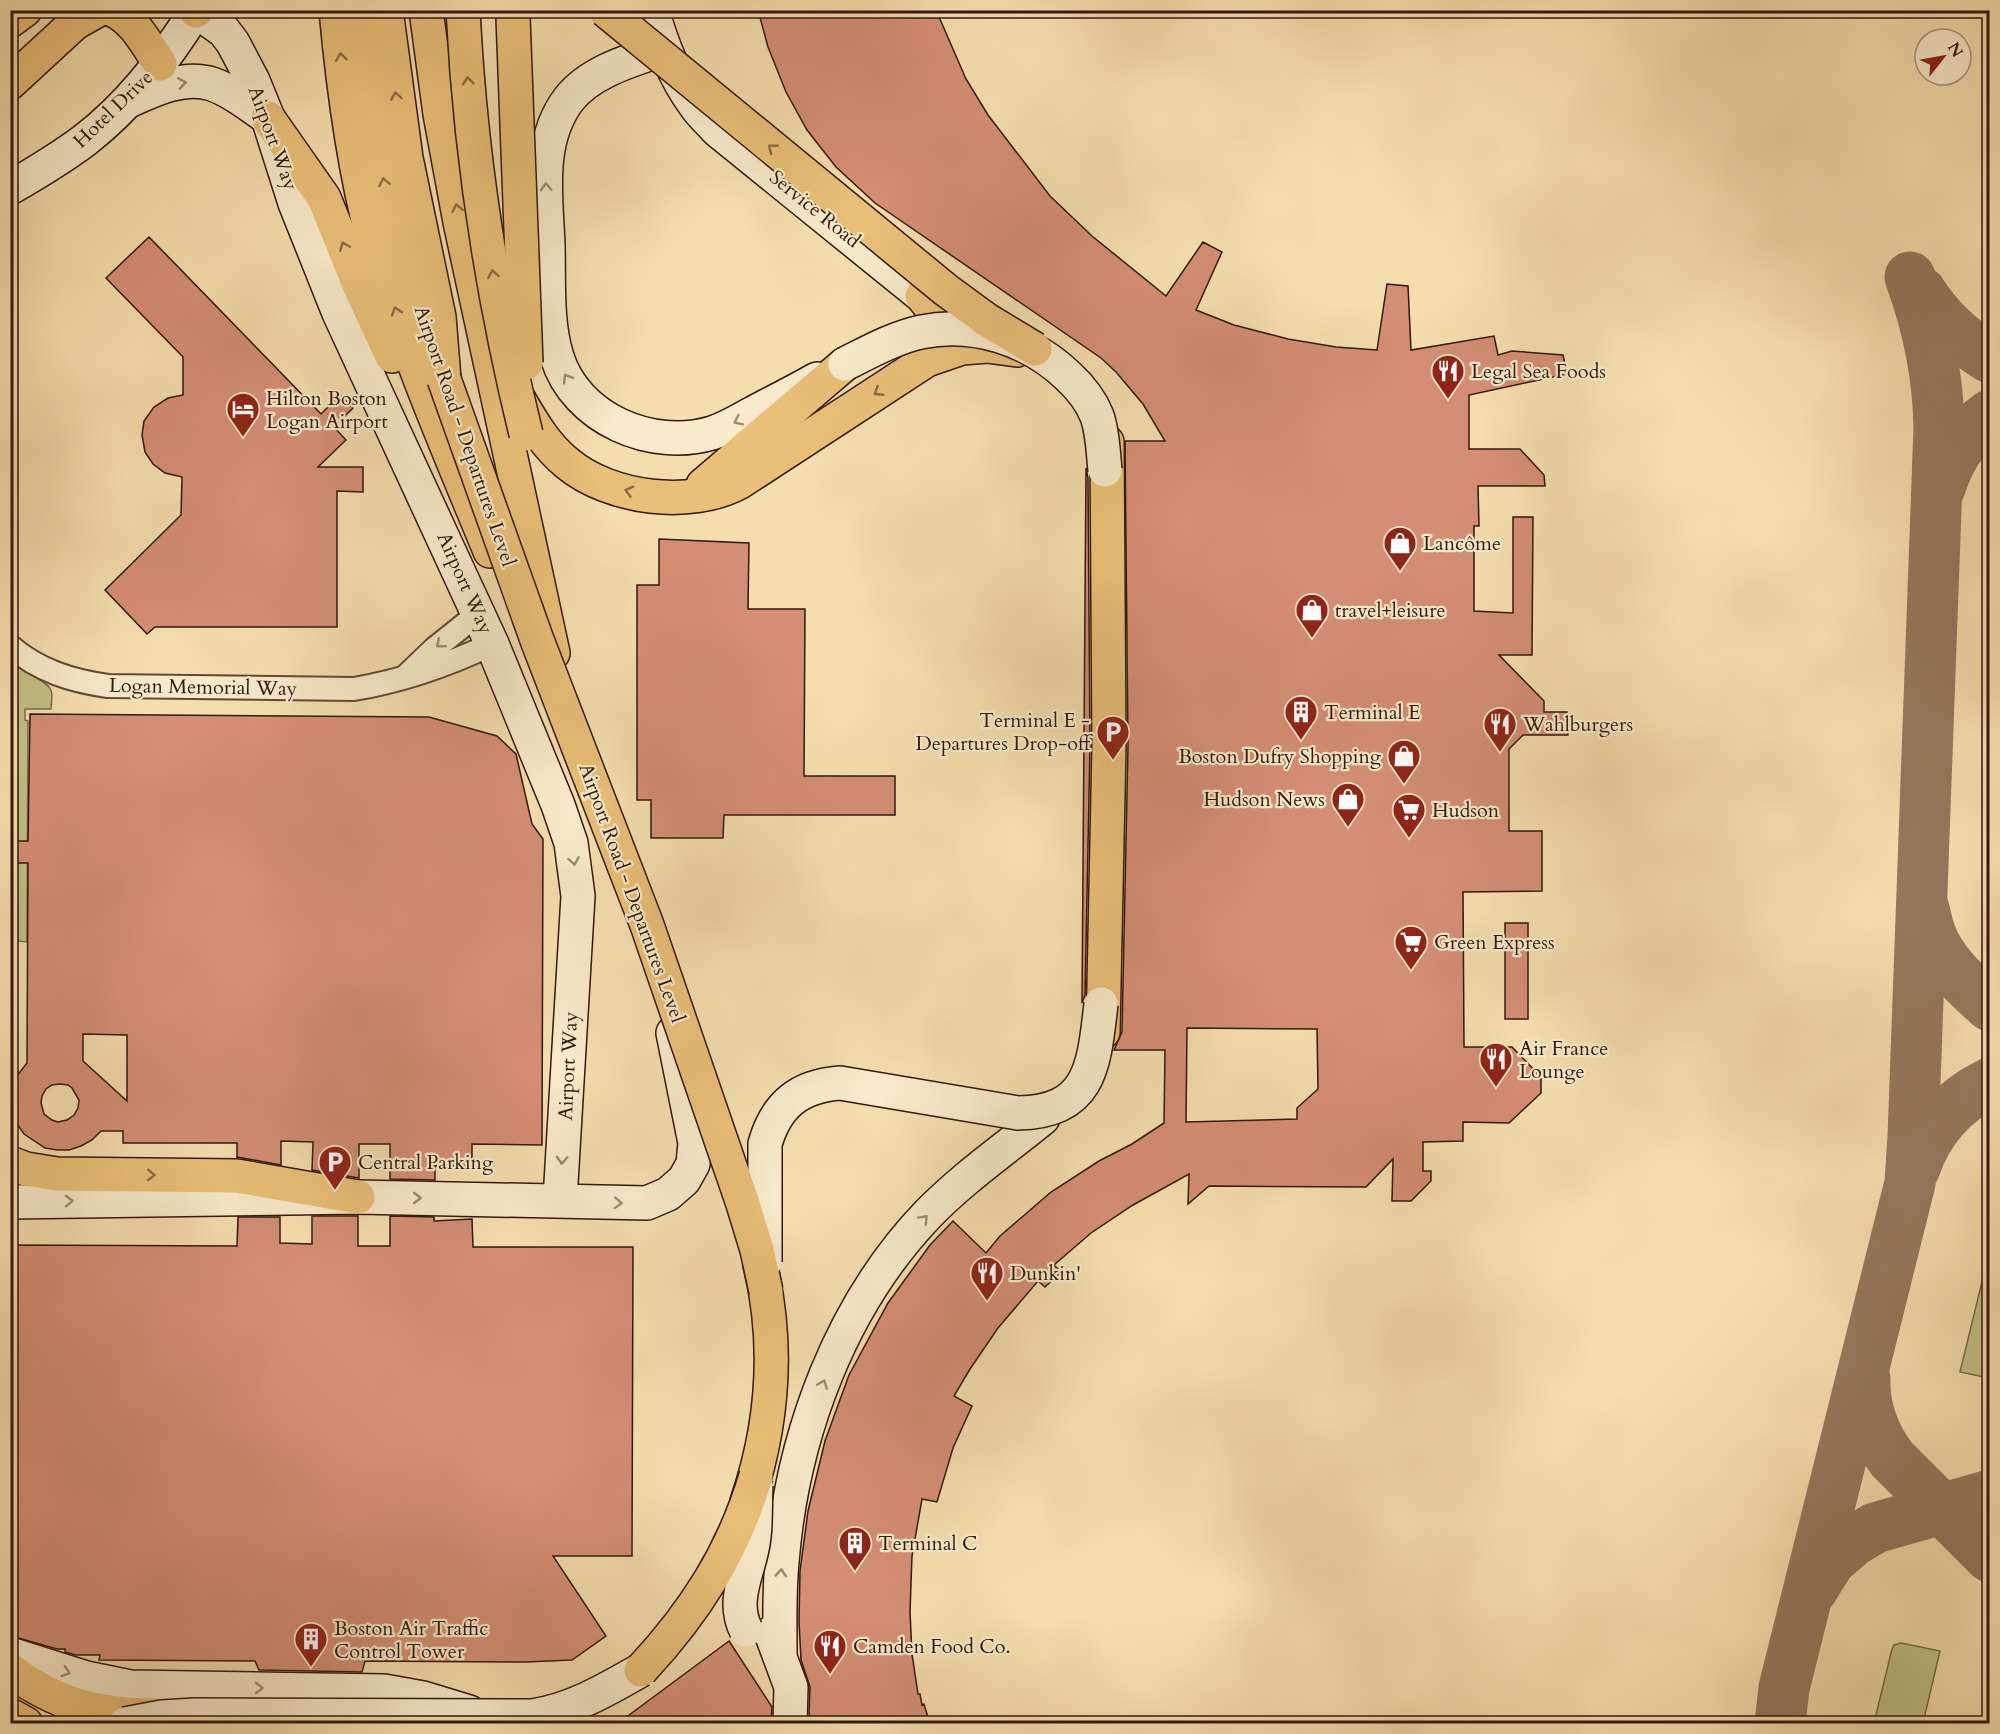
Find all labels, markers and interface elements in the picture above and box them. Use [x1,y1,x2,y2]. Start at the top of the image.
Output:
north arrow [1913,27,1973,87]
text: N [1942,38,1968,62]
one-way arrow [335,52,347,62]
street label: Hotel Drive [67,64,159,154]
one-way arrow [462,76,475,85]
one-way arrow [177,78,186,90]
street label: Airport Way [242,82,304,194]
one-way arrow [391,91,403,101]
one-way arrow [768,144,779,155]
street label: Service Road [764,164,866,254]
one-way arrow [378,178,391,188]
one-way arrow [540,182,552,191]
one-way arrow [451,203,464,213]
one-way arrow [338,242,351,252]
one-way arrow [487,269,500,279]
street label: Airport Road - Departures Level [408,302,522,570]
one-way arrow [391,306,404,317]
restaurant icon: Legal Sea Foods [1430,353,1466,400]
place label: Legal Sea Foods [1471,358,1606,385]
one-way arrow [563,374,575,384]
place label: Hilton Boston Logan Airport [266,385,388,435]
one-way arrow [874,385,885,396]
hotel icon: Hilton Boston Logan Airport [225,391,261,438]
one-way arrow [733,414,744,425]
one-way arrow [624,486,634,499]
shop icon: Lancôme [1382,525,1418,572]
street label: Airport Way [431,528,500,639]
place label: Lancôme [1423,530,1501,557]
shop icon: travel+leisure [1294,592,1330,639]
place label: travel+leisure [1335,597,1446,624]
one-way arrow [436,637,447,648]
street label: Logan Memorial Way [109,672,298,702]
building icon: Terminal E [1283,694,1319,741]
place label: Terminal E [1324,699,1420,726]
restaurant icon: Wahlburgers [1482,706,1518,753]
place label: Terminal E - Departures Drop-off [916,707,1093,757]
place label: Wahlburgers [1522,711,1633,738]
parking icon: Terminal E - Departures Drop-off [1095,714,1131,761]
shop icon: Boston Dufry Shopping [1386,738,1422,785]
place label: Boston Dufry Shopping [1178,743,1382,770]
street label: Airport Road - Departures Level [572,759,692,1027]
shop icon: Hudson News [1330,781,1366,828]
place label: Hudson News [1204,786,1325,813]
supermarket icon: Hudson [1391,792,1427,839]
place label: Hudson [1432,797,1500,824]
one-way arrow [567,855,580,865]
supermarket icon: Green Express [1393,924,1429,971]
place label: Green Express [1434,929,1555,956]
street label: Airport Way [552,1010,584,1121]
place label: Air France Lounge [1519,1035,1608,1085]
restaurant icon: Air France Lounge [1478,1041,1514,1088]
parking icon: Central Parking [317,1144,353,1191]
place label: Central Parking [358,1149,494,1176]
one-way arrow [556,1156,569,1165]
one-way arrow [147,1169,156,1182]
one-way arrow [412,1192,421,1204]
one-way arrow [64,1195,73,1207]
one-way arrow [614,1196,623,1209]
one-way arrow [917,1215,928,1225]
restaurant icon: Dunkin' [969,1255,1005,1302]
place label: Dunkin' [1010,1260,1081,1287]
one-way arrow [816,1379,828,1390]
building icon: Terminal C [837,1525,873,1572]
place label: Terminal C [878,1530,977,1557]
one-way arrow [774,1569,787,1578]
place label: Boston Air Traffic Control Tower [334,1615,488,1665]
building icon: Boston Air Traffic Control Tower [293,1621,329,1668]
restaurant icon: Camden Food Co. [812,1628,848,1675]
place label: Camden Food Co. [853,1633,1011,1660]
one-way arrow [60,1664,71,1677]
one-way arrow [255,1682,264,1695]

